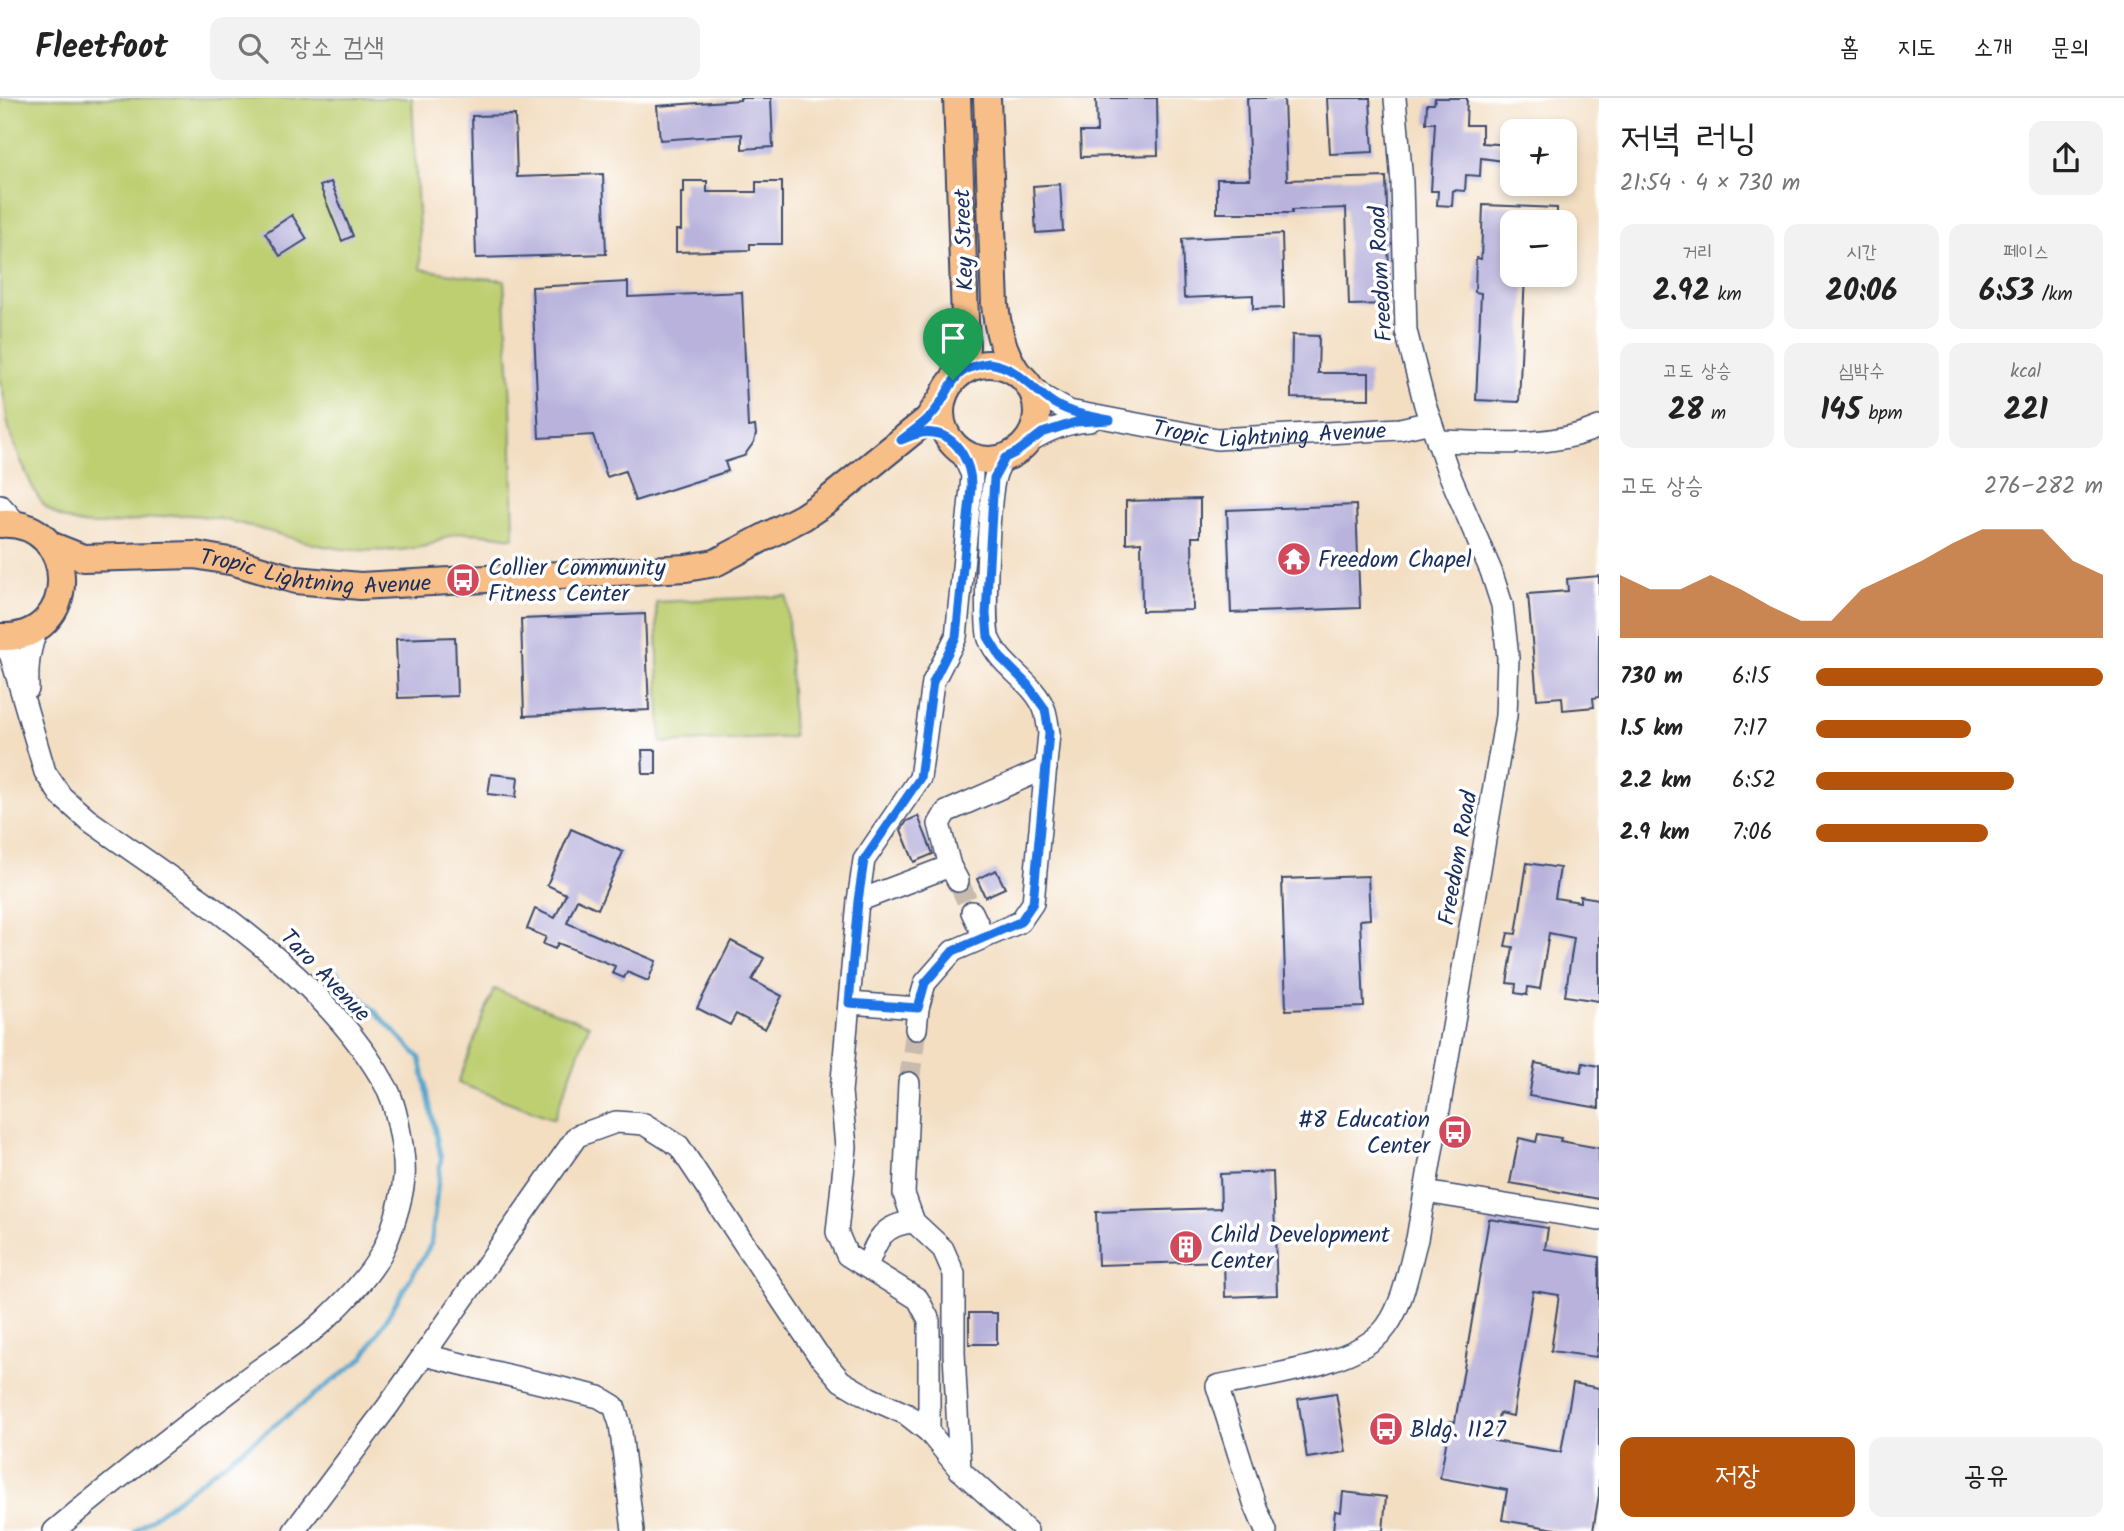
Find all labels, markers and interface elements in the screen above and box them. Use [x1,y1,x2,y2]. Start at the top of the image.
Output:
search box [210,17,700,80]
text: Fleetfoot [35,22,168,75]
text: 장소 검색 [290,27,384,69]
icon: search [234,29,272,67]
text: 홈 [1840,29,1859,68]
text: 지도 [1897,29,1936,68]
text: 소개 [1974,29,2012,68]
text: 문의 [2050,29,2089,68]
text: 저녁 러닝 [1620,110,1757,170]
map controls [1500,119,1577,287]
button: + [1500,119,1577,196]
button: share [2029,121,2103,195]
text: 21:54 · 4 × 730 m [1620,166,1800,202]
street label: Key Street [945,187,985,292]
street label: Freedom Road [1360,205,1404,343]
button: − [1500,210,1577,287]
text: 거리 [1682,238,1712,268]
text: 시간 [1846,238,1877,268]
text: 페이스 [2003,238,2049,268]
text: 2.92 [1653,268,1710,316]
text: 20:06 [1826,268,1897,316]
text: 6:53 [1979,268,2034,316]
text: km [1710,280,1742,310]
text: /km [2034,280,2073,310]
pin [923,308,983,380]
icon: arrive [934,319,972,357]
text: 고도 상승 [1663,357,1732,387]
text: 심박수 [1839,357,1884,387]
text: kcal [2010,357,2041,387]
text: 28 [1668,387,1703,435]
text: 145 [1820,387,1861,435]
text: 221 [2004,387,2048,435]
text: m [1703,399,1726,429]
text: bpm [1861,399,1903,429]
street label: Tropic Lightning Avenue [1149,411,1387,459]
text: 고도 상승 [1620,469,1703,505]
text: 276–282 m [1984,469,2103,505]
street label: Tropic Lightning Avenue [197,540,432,606]
temple icon: Freedom Chapel [1275,540,1313,578]
place label: Freedom Chapel [1318,543,1472,579]
place label: Collier Community Fitness Center [488,551,666,613]
bus stop icon: Collier Community Fitness Center [444,561,482,599]
text: 730 m [1620,659,1683,695]
text: 6:15 [1732,659,1770,695]
text: 1.5 km [1620,711,1683,747]
text: 7:17 [1732,711,1766,747]
text: 2.2 km [1620,763,1691,799]
text: 6:52 [1732,763,1776,799]
street label: Freedom Road [1429,788,1489,928]
text: 2.9 km [1620,815,1690,851]
text: 7:06 [1732,815,1773,851]
street label: Taro Avenue [271,921,379,1031]
place label: #8 Education Center [1298,1103,1431,1165]
bus stop icon: #8 Education Center [1436,1113,1474,1151]
place label: Child Development Center [1210,1218,1391,1280]
building icon: Child Development Center [1167,1228,1205,1266]
bus stop icon: Bldg. 1127 [1367,1410,1405,1448]
place label: Bldg. 1127 [1410,1413,1507,1449]
button: 저장 [1620,1437,1855,1517]
button: 공유 [1869,1437,2103,1517]

